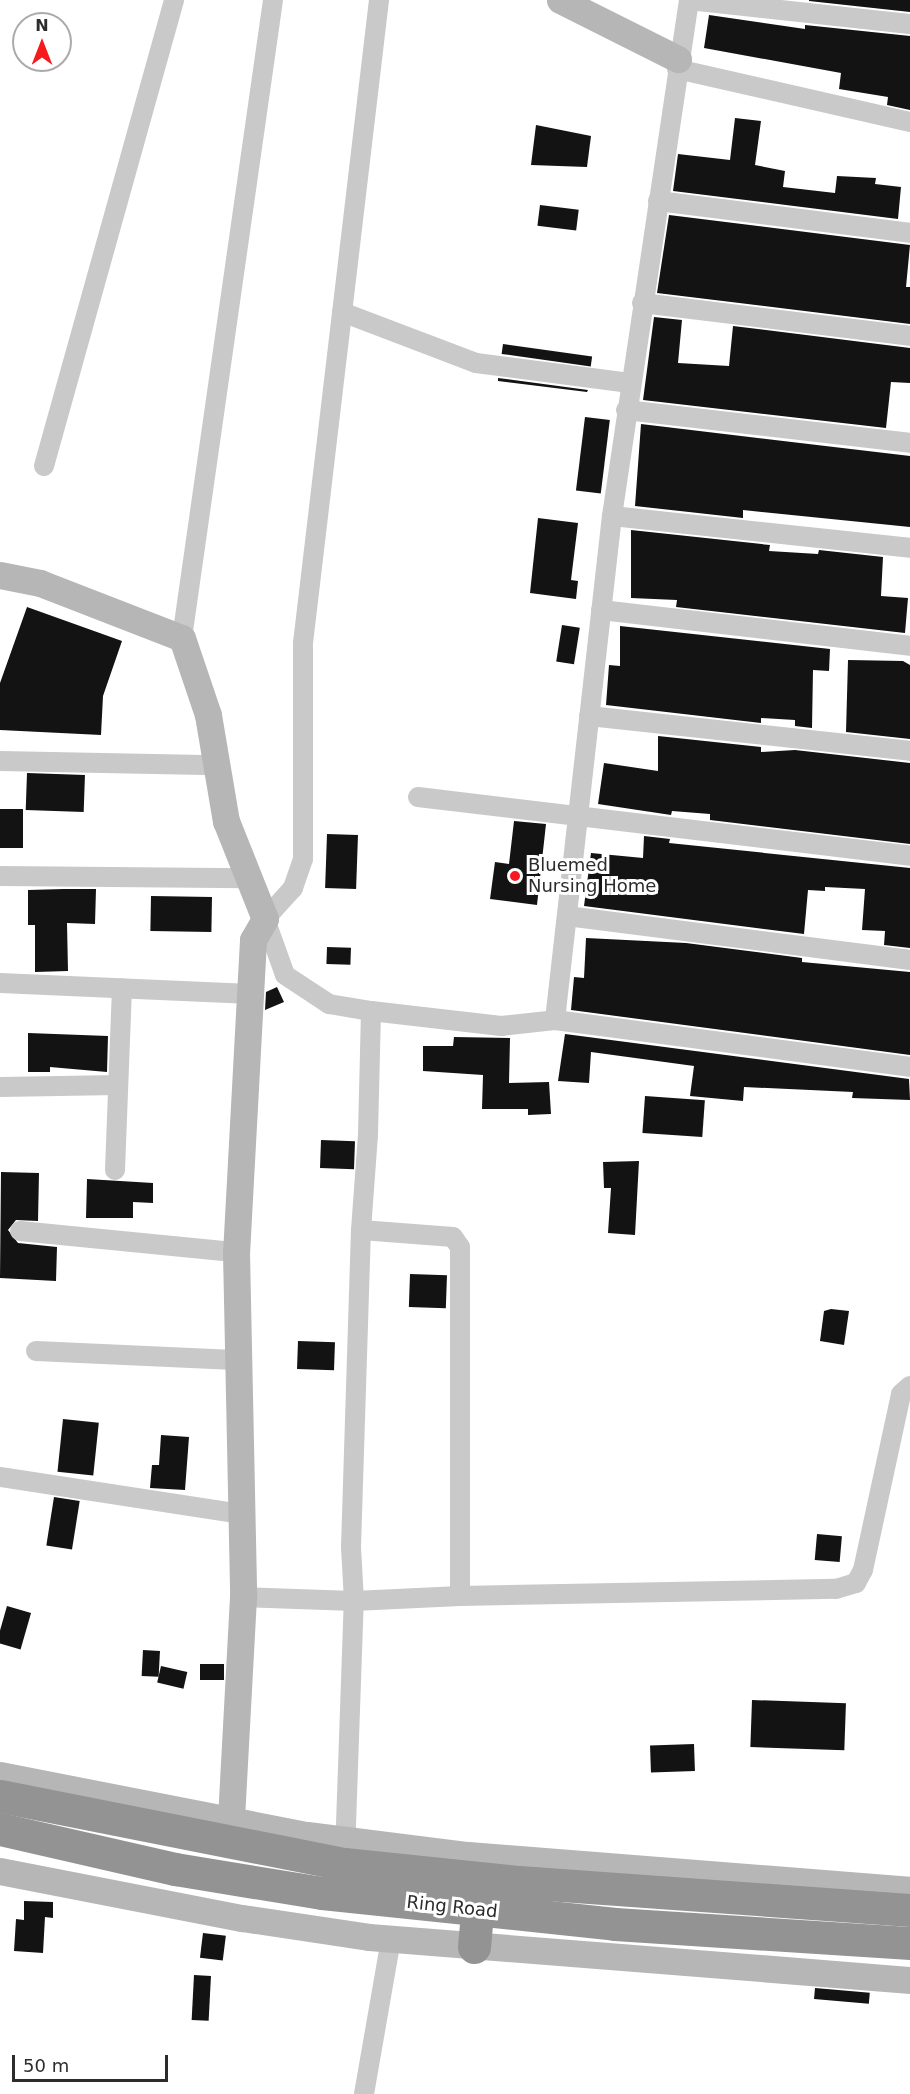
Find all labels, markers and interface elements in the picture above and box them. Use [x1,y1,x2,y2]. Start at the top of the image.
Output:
north arrow [12,12,72,72]
text: N [35,16,49,35]
place label: Bluemed Nursing Home [528,855,656,898]
marker: Bluemed Nursing Home [506,867,524,885]
street label: Ring Road [406,1891,498,1923]
scale bar [15,2043,171,2081]
text: 50 m [23,2055,69,2076]

